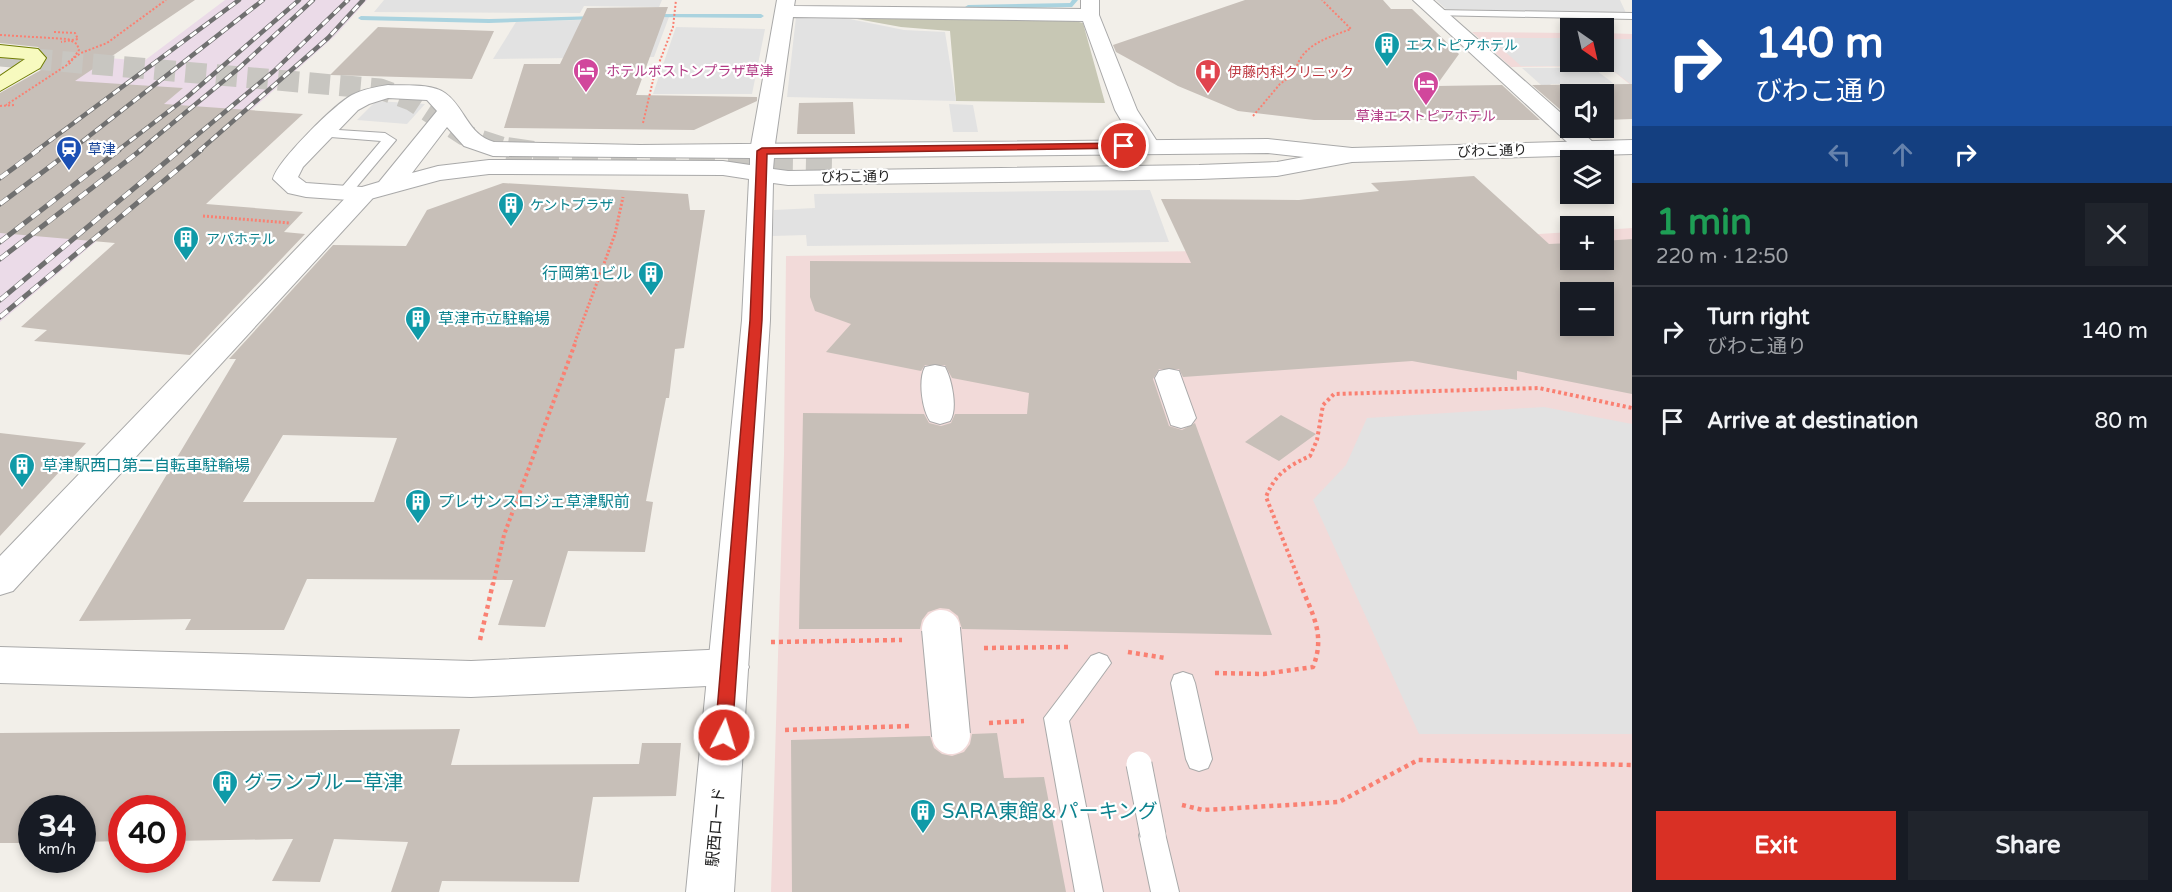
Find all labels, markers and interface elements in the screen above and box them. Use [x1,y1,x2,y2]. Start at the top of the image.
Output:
north arrow [1560,18,1614,72]
map controls [1560,18,1614,336]
text: 140 m [1755,18,1884,69]
icon: right [1656,24,1734,102]
building icon: エストピアホテル [1372,30,1402,68]
place label: エストピアホテル [1406,37,1518,54]
hotel icon: ホテルボストンプラザ草津 [571,56,601,94]
hospital icon: 伊藤内科クリニック [1193,57,1223,95]
place label: ホテルボストンプラザ草津 [606,63,774,80]
place label: 伊藤内科クリニック [1228,64,1354,81]
hotel icon: 草津エストピアホテル [1411,69,1441,107]
text: びわこ通り [1755,75,1890,108]
button: sound [1560,84,1614,138]
place label: 草津エストピアホテル [1356,108,1496,125]
pin [1098,120,1149,171]
icon: arrive [1107,129,1140,162]
station icon: 草津 [54,134,84,172]
icon: left [1823,138,1856,171]
icon: ahead [1886,138,1919,171]
icon: right [1949,138,1982,171]
place label: 草津 [88,141,116,158]
street label: びわこ通り [1457,141,1527,161]
button: layers [1560,150,1614,204]
street label: びわこ通り [821,168,891,186]
building icon: ケントプラザ [496,190,526,228]
place label: ケントプラザ [530,197,614,214]
text: 1 min [1656,201,1752,244]
button: close [2085,203,2148,266]
button: + [1560,216,1614,270]
building icon: アパホテル [171,224,201,262]
place label: アパホテル [206,231,276,248]
text: 220 m · 12:50 [1656,245,1788,269]
building icon: 行岡第1ビル [636,259,666,297]
place label: 行岡第1ビル [542,264,632,284]
button: − [1560,282,1614,336]
building icon: 草津市立駐輪場 [403,304,433,342]
text: Turn right [1707,304,1809,330]
place label: 草津市立駐輪場 [438,309,550,329]
icon: right [1656,315,1689,348]
text: 140 m [2081,318,2148,344]
text: びわこ通り [1707,335,1807,359]
icon: arrive [1656,405,1689,438]
text: Arrive at destination [1707,408,1918,434]
text: 80 m [2094,408,2148,434]
building icon: 草津駅西口第二自転車駐輪場 [7,451,37,489]
place label: 草津駅西口第二自転車駐輪場 [42,456,250,476]
building icon: プレサンスロジェ草津駅前 [403,487,433,525]
place label: プレサンスロジェ草津駅前 [438,492,630,512]
position arrow [692,703,756,767]
building icon: グランブルー草津 [210,768,240,806]
place label: グランブルー草津 [244,771,403,795]
street label: 駅西ロード [703,786,729,868]
speed limit sign: 40 [108,795,186,873]
building icon: SARA東館＆パーキング [908,797,938,835]
place label: SARA東館＆パーキング [942,800,1158,824]
text: 34 [38,808,76,845]
button: Exit [1656,811,1896,880]
button: Share [1908,811,2148,880]
text: km/h [38,840,76,858]

